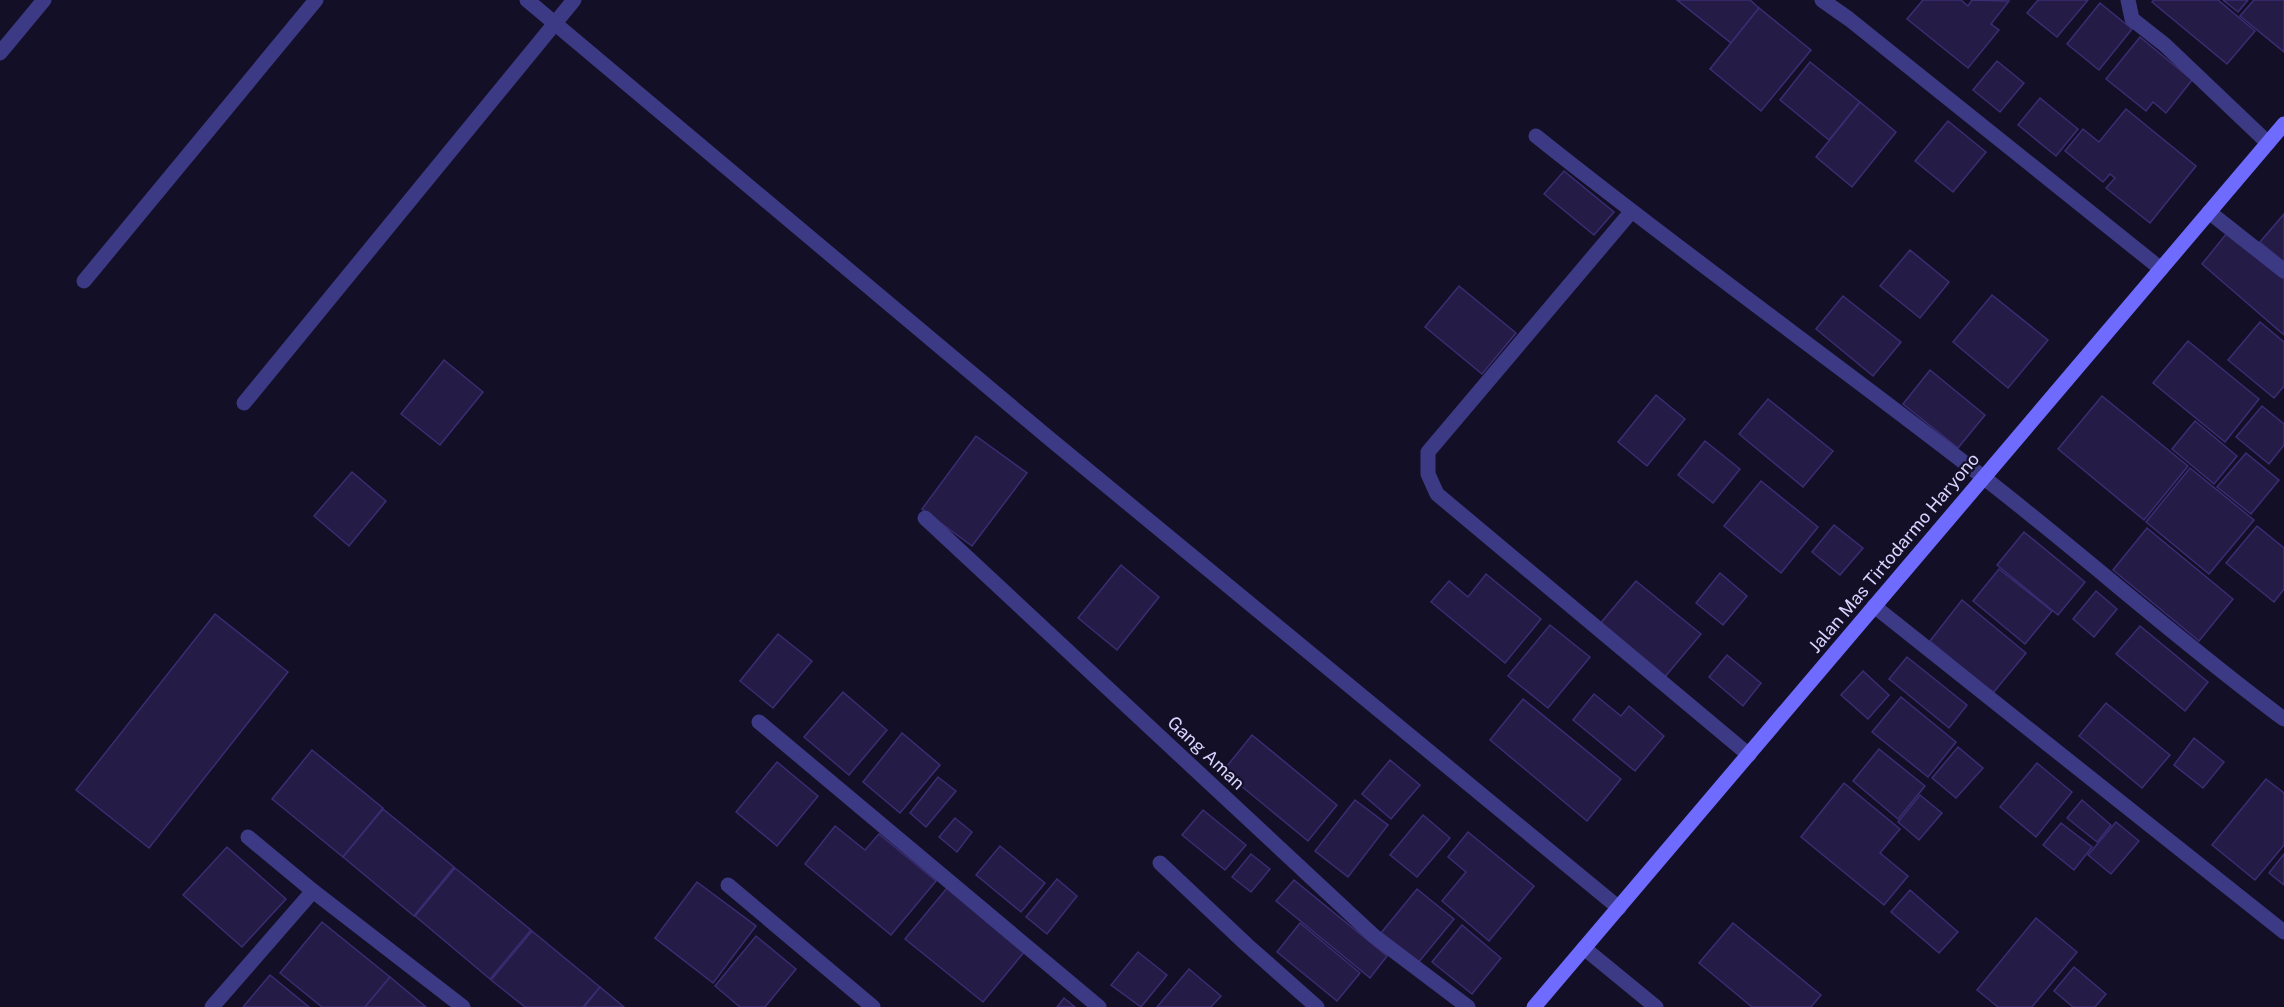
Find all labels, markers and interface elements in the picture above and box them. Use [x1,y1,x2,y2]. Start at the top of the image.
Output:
street label: Jalan Mas Tirtodarmo Haryono [1804,449,1983,657]
street label: Gang Aman [1163,712,1249,794]

